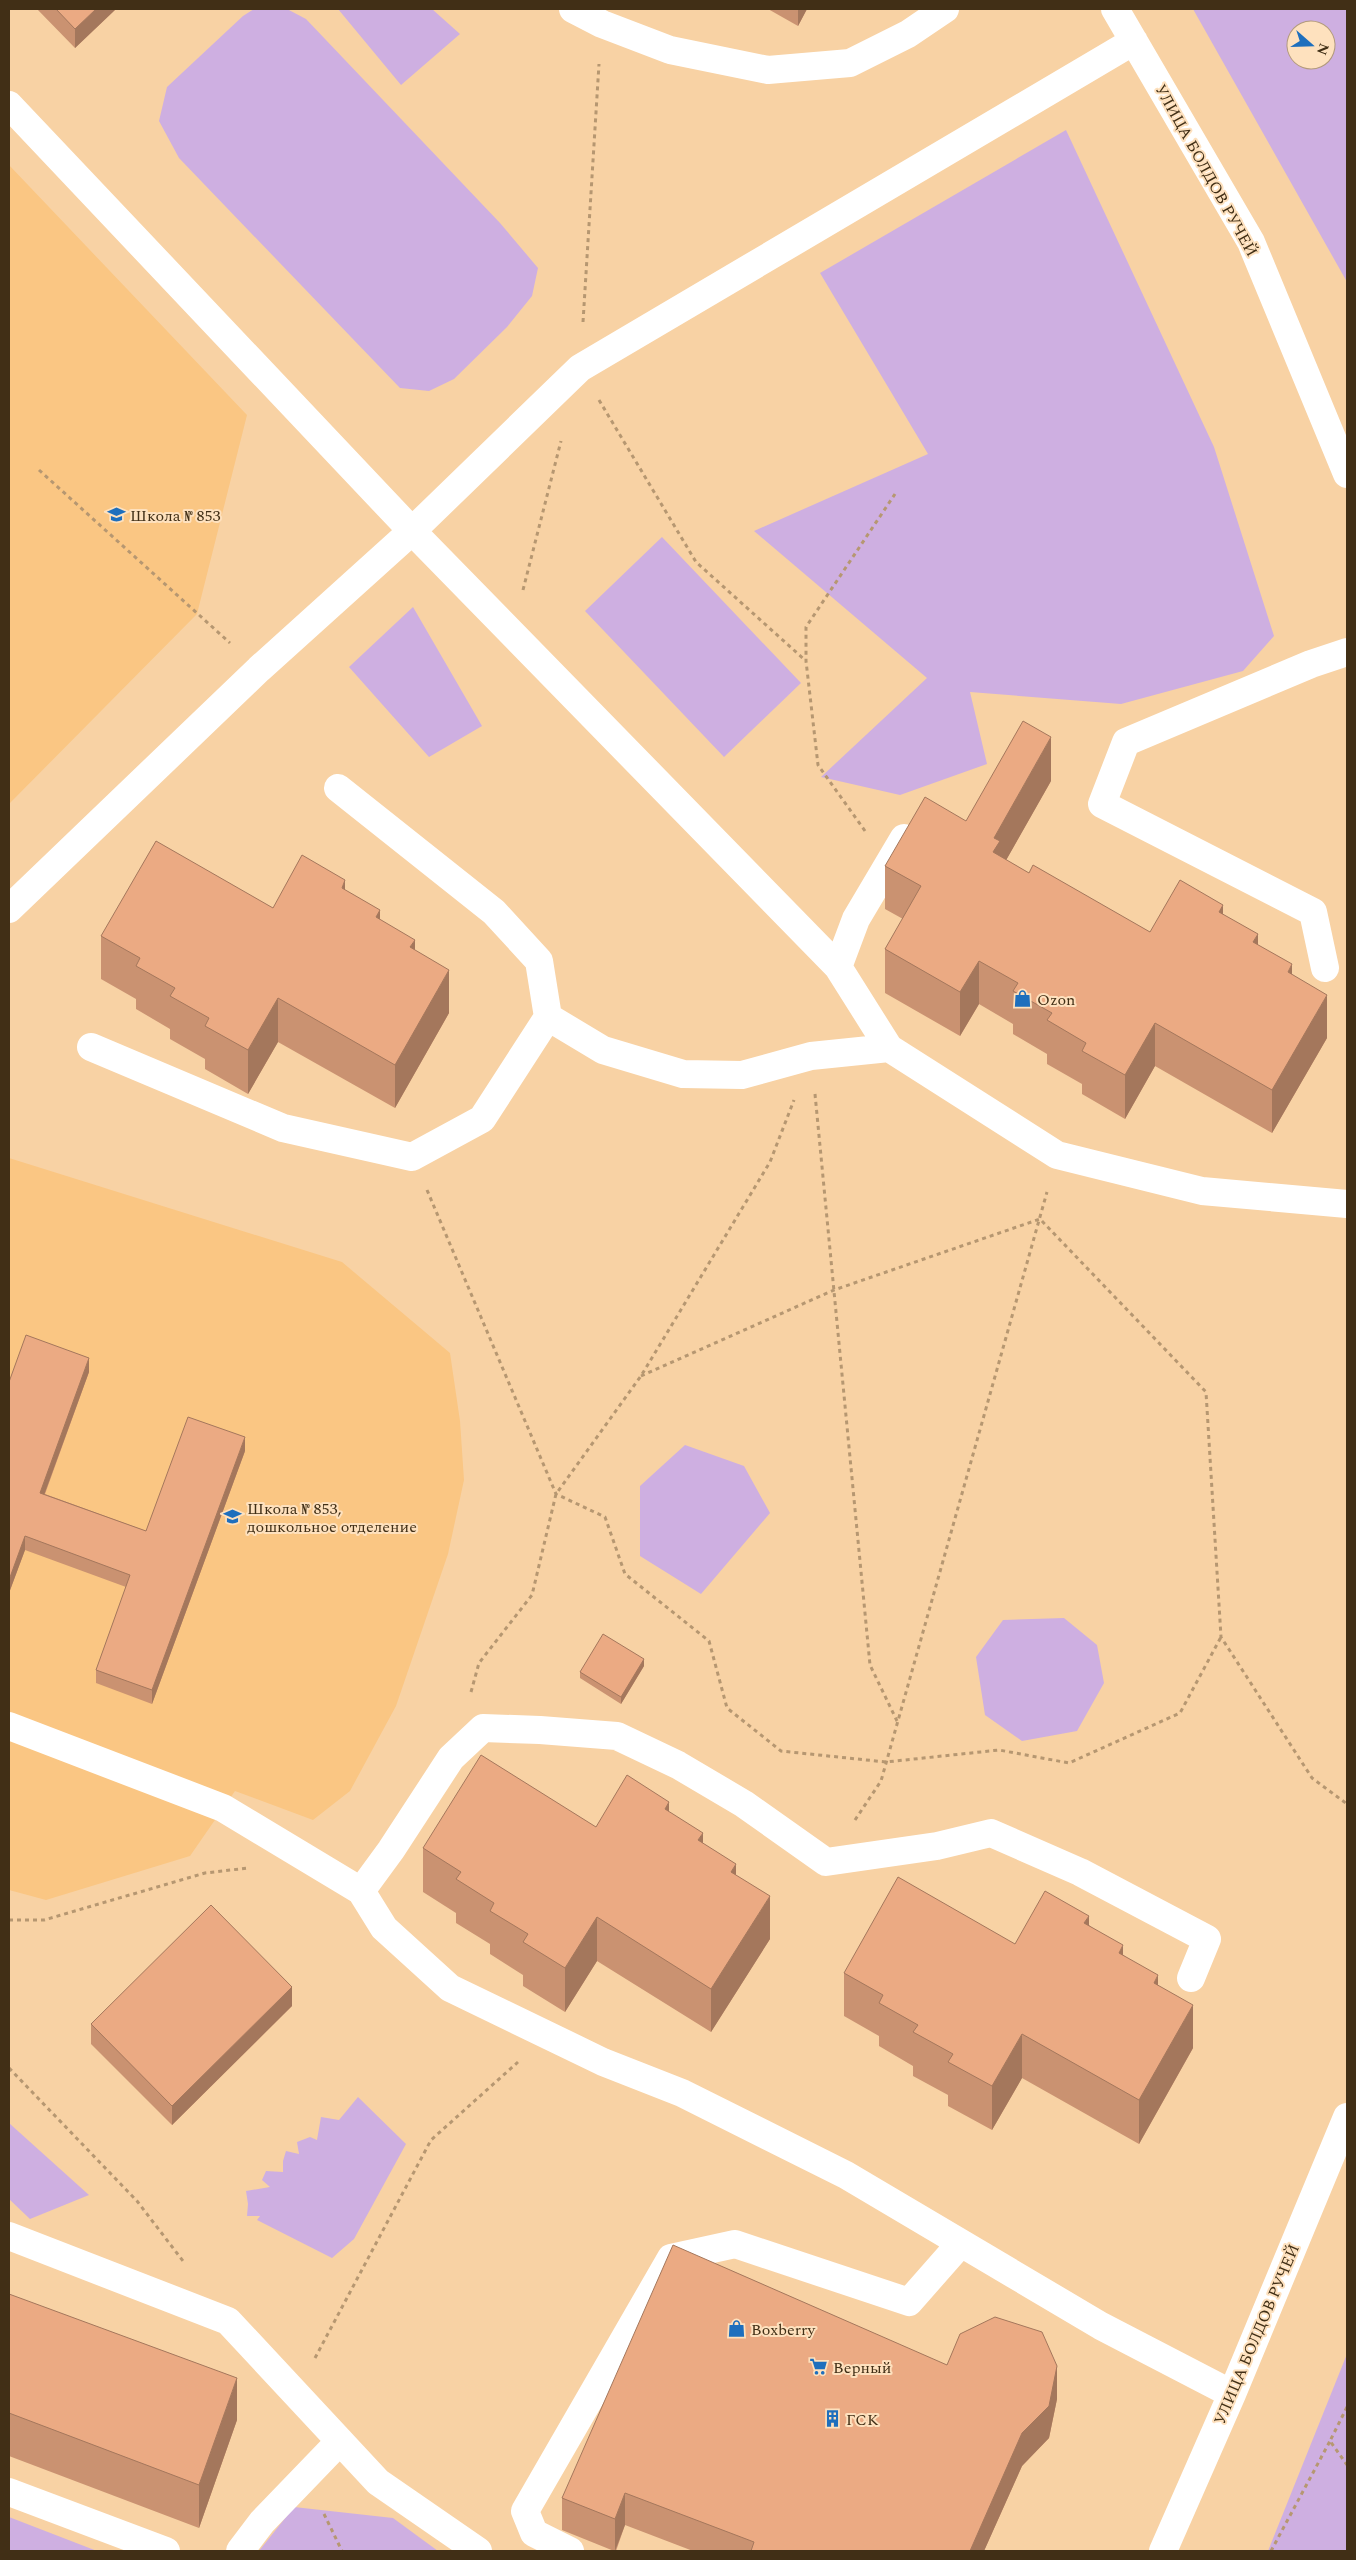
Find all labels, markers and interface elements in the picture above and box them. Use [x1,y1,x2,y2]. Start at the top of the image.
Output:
north arrow [1286,20,1336,70]
text: N [1311,40,1335,58]
street label: УЛИЦА БОЛДОВ РУЧЕЙ [1149,80,1264,261]
place label: Школа № 853 [130,504,221,528]
school or university icon: Школа № 853 [106,505,126,525]
place label: Ozon [1037,988,1075,1012]
shop icon: Ozon [1013,989,1033,1009]
place label: Школа № 853, дошкольное отделение [247,1497,417,1539]
school or university icon: Школа № 853, дошкольное отделение [223,1507,243,1527]
street label: УЛИЦА БОЛДОВ РУЧЕЙ [1208,2240,1306,2428]
place label: Boxberry [751,2318,816,2342]
shop icon: Boxberry [727,2319,747,2339]
place label: Верный [833,2356,891,2380]
supermarket icon: Верный [809,2357,829,2377]
place label: ГСК [846,2408,879,2432]
building icon: ГСК [822,2409,842,2429]

